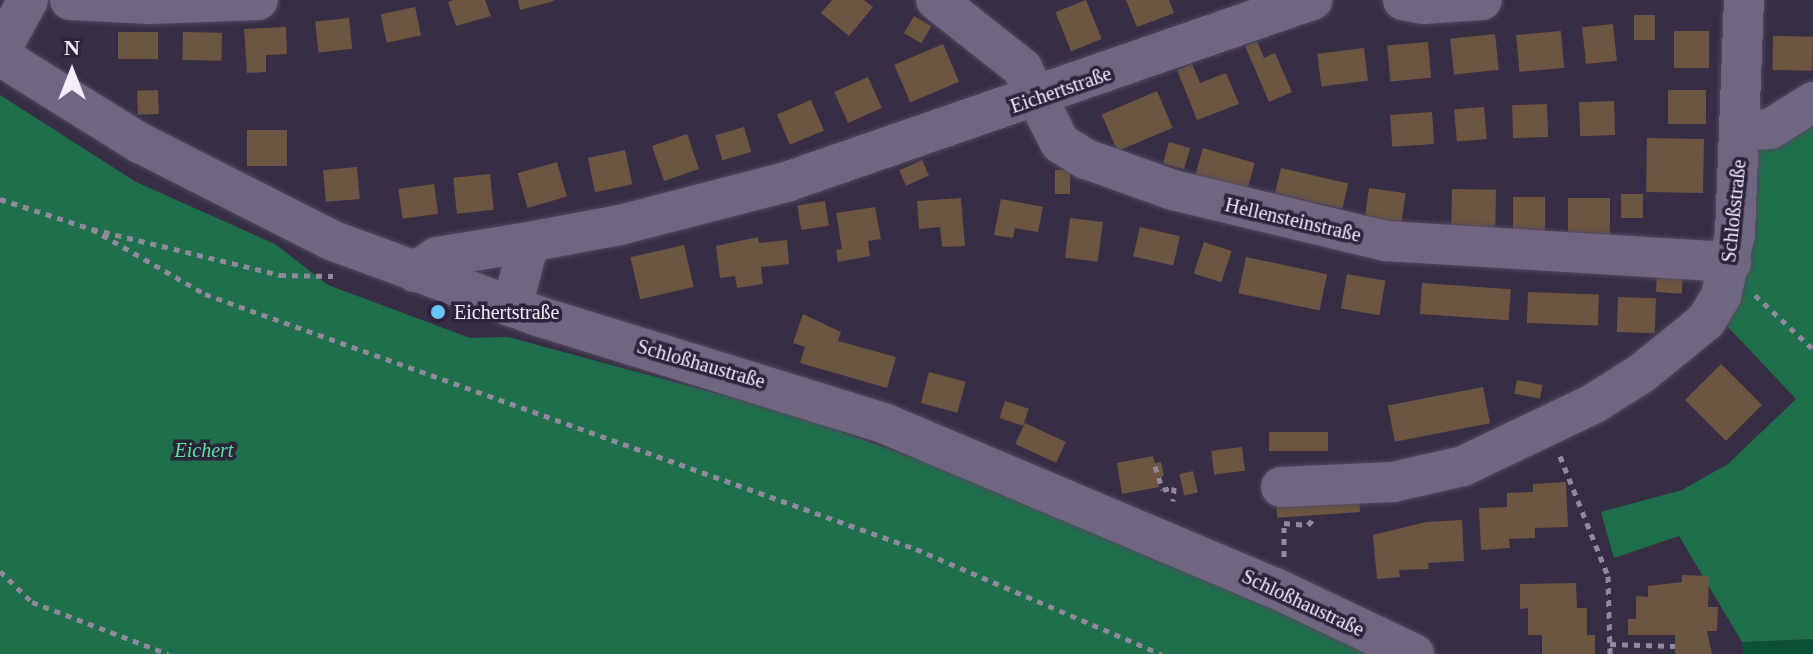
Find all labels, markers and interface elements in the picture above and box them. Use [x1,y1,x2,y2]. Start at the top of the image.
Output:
north arrow [32,32,112,112]
text: N [64,35,80,60]
street label: Eichertstraße [1007,61,1115,119]
street label: Schloßstraße [1717,158,1751,264]
street label: Hellensteinstraße [1223,193,1363,247]
place label: Eichertstraße [454,300,559,324]
marker: Eichertstraße [429,303,447,321]
street label: Schloßhaustraße [634,334,768,394]
park label: Eichert [175,438,233,462]
street label: Schloßhaustraße [1238,564,1368,642]

